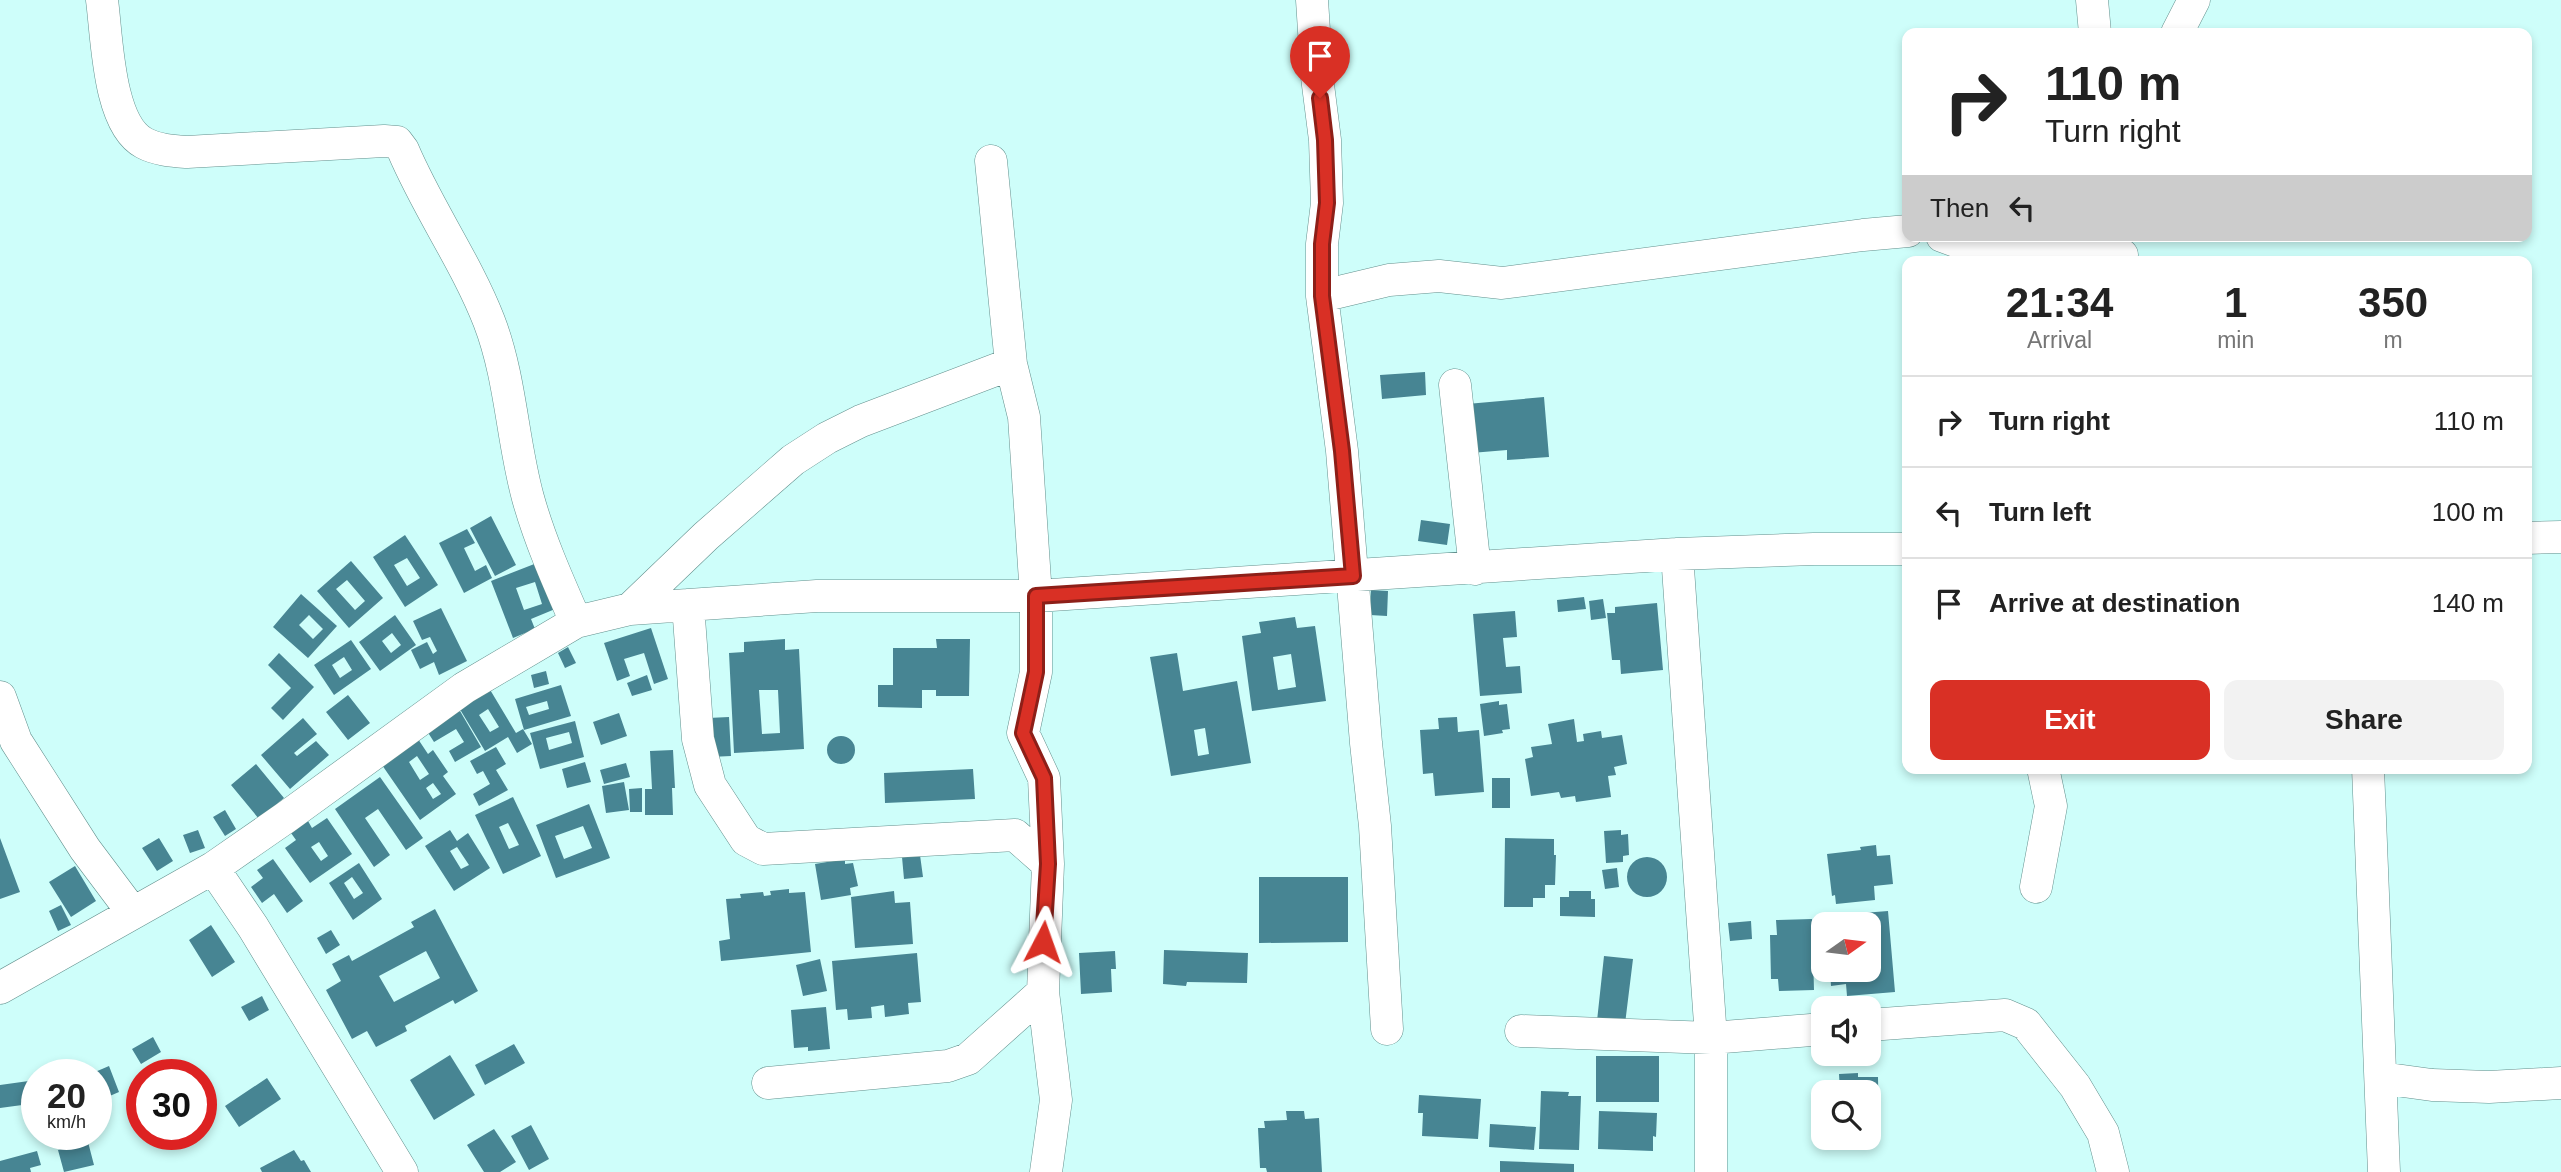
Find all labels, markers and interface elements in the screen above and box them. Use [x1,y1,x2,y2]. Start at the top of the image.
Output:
pin [1290,26,1350,98]
icon: arrive [1301,37,1339,75]
icon: right [1930,56,2021,147]
text: 110 m [2045,56,2181,110]
text: Turn right [2045,113,2181,149]
icon: left [2003,189,2041,227]
text: Then [1930,193,1989,223]
text: 21:34 [2006,279,2113,326]
text: 1 [2224,279,2247,326]
text: 350 [2358,279,2428,326]
text: Arrival [2027,327,2092,353]
text: min [2217,327,2254,353]
text: m [2384,327,2403,353]
icon: right [1930,403,1968,441]
text: Turn right [1989,406,2110,436]
text: 110 m [2434,406,2504,436]
icon: left [1930,494,1968,532]
text: Turn left [1989,497,2091,527]
text: 100 m [2432,497,2504,527]
icon: arrive [1930,585,1968,623]
text: Arrive at destination [1989,588,2240,618]
text: 140 m [2432,588,2504,618]
button: Exit [1930,680,2210,760]
button: Share [2224,680,2504,760]
position arrow [1006,905,1080,979]
north arrow [1811,912,1881,982]
map controls [1811,912,1881,1150]
button: sound [1811,996,1881,1066]
speed limit sign: 30 [126,1059,217,1150]
text: 20 [47,1076,86,1115]
button: search [1811,1080,1881,1150]
text: km/h [47,1112,86,1132]

